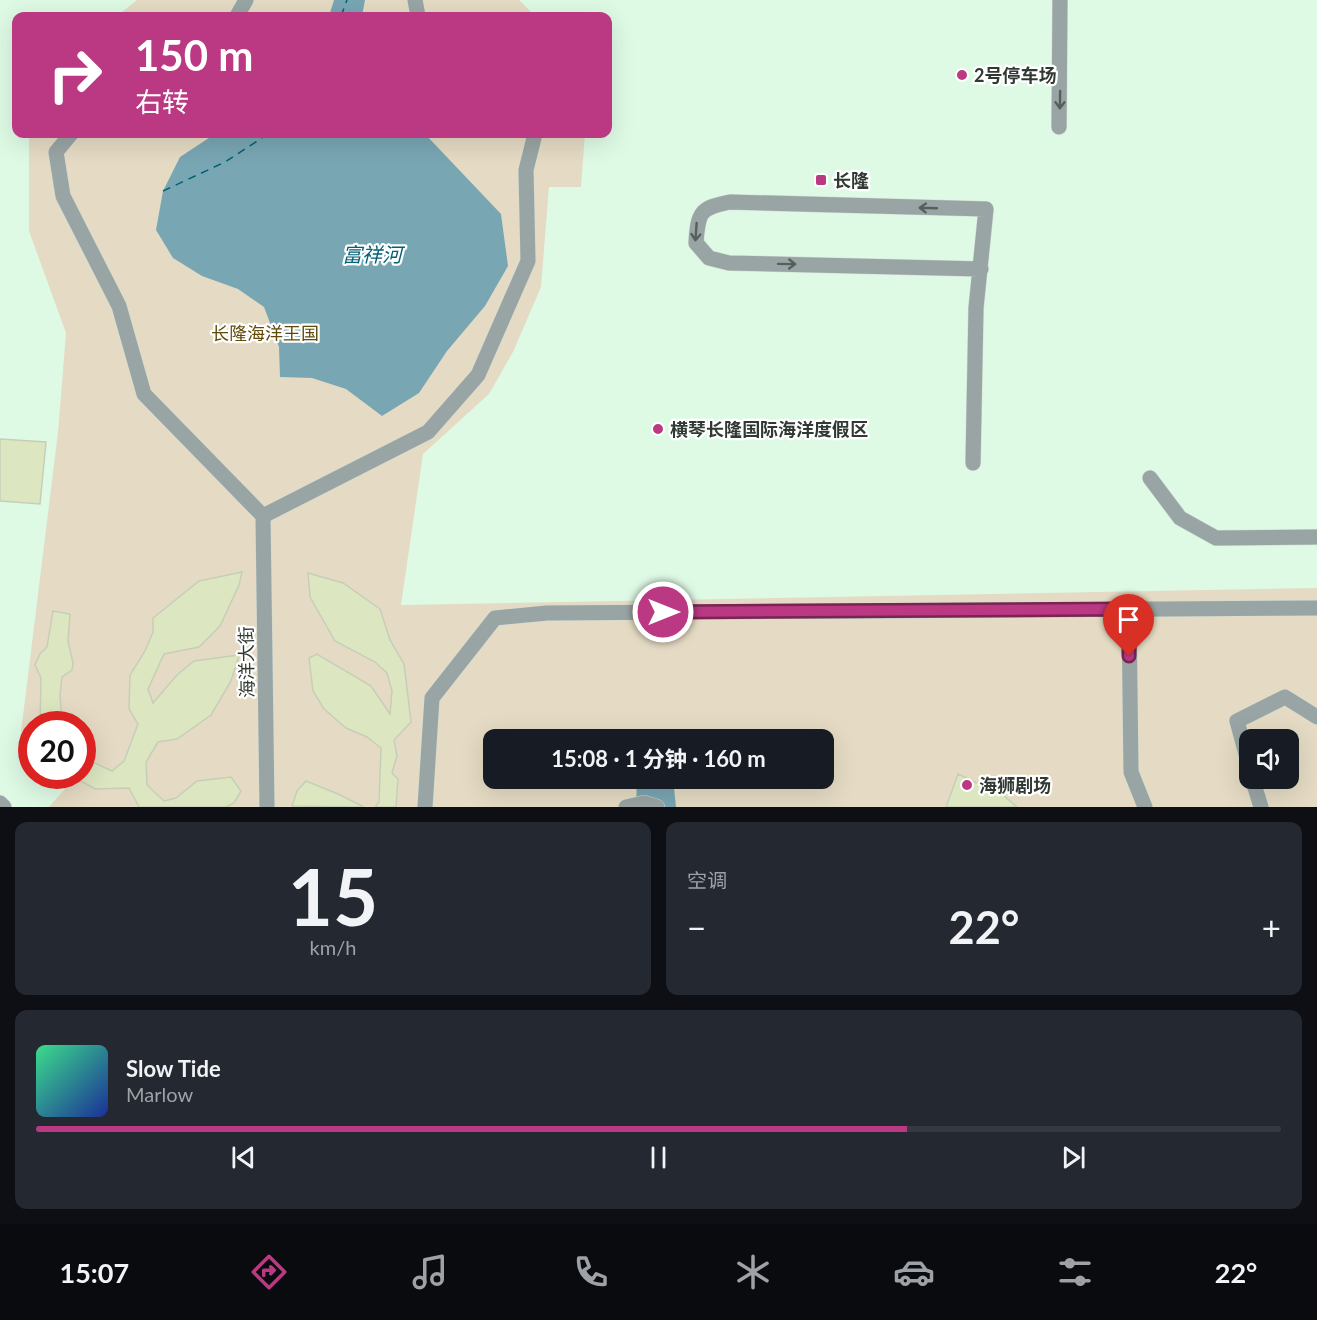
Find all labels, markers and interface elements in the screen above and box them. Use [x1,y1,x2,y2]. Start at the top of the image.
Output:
text: 150 m [135,30,253,80]
icon: right [36,36,114,114]
place label: 2号停车场 [974,64,1056,86]
marker: 2号停车场 [955,68,969,82]
text: 右转 [135,85,189,118]
one-way arrow [1054,90,1065,110]
place label: 长隆 [833,169,869,191]
marker: 长隆 [814,173,828,187]
one-way arrow [918,202,938,213]
one-way arrow [691,221,702,241]
water label: 富祥河 [342,242,406,266]
one-way arrow [777,259,797,270]
park label: 长隆海洋王国 [211,322,319,344]
place label: 横琴长隆国际海洋度假区 [670,418,868,440]
marker: 横琴长隆国际海洋度假区 [651,422,665,436]
position arrow [631,580,695,644]
pin [1103,594,1154,656]
icon: arrive [1112,603,1145,636]
street label: 海洋大街 [234,626,258,698]
speed limit sign: 20 [18,711,96,789]
map controls [1239,729,1299,789]
button: sound [1239,729,1299,789]
text: 15:08 · 1 分钟 · 160 m [551,745,766,772]
place label: 海狮剧场 [979,774,1051,796]
marker: 海狮剧场 [960,778,974,792]
text: 15 [288,849,378,943]
text: 空调 [687,868,727,892]
text: 22° [949,900,1019,954]
text: − [687,907,706,947]
text: + [1262,907,1281,947]
text: km/h [310,935,356,959]
text: Slow Tide [126,1055,221,1082]
text: Marlow [126,1082,193,1106]
icon: previous [227,1141,260,1174]
icon: pause [642,1141,675,1174]
icon: next [1057,1141,1090,1174]
icon: directions [248,1251,290,1293]
icon: music [409,1251,451,1293]
icon: phone [570,1251,612,1293]
icon: climate [732,1251,774,1293]
icon: car [893,1251,935,1293]
icon: filters [1054,1251,1096,1293]
text: 15:07 [60,1256,129,1289]
text: 22° [1215,1256,1257,1289]

